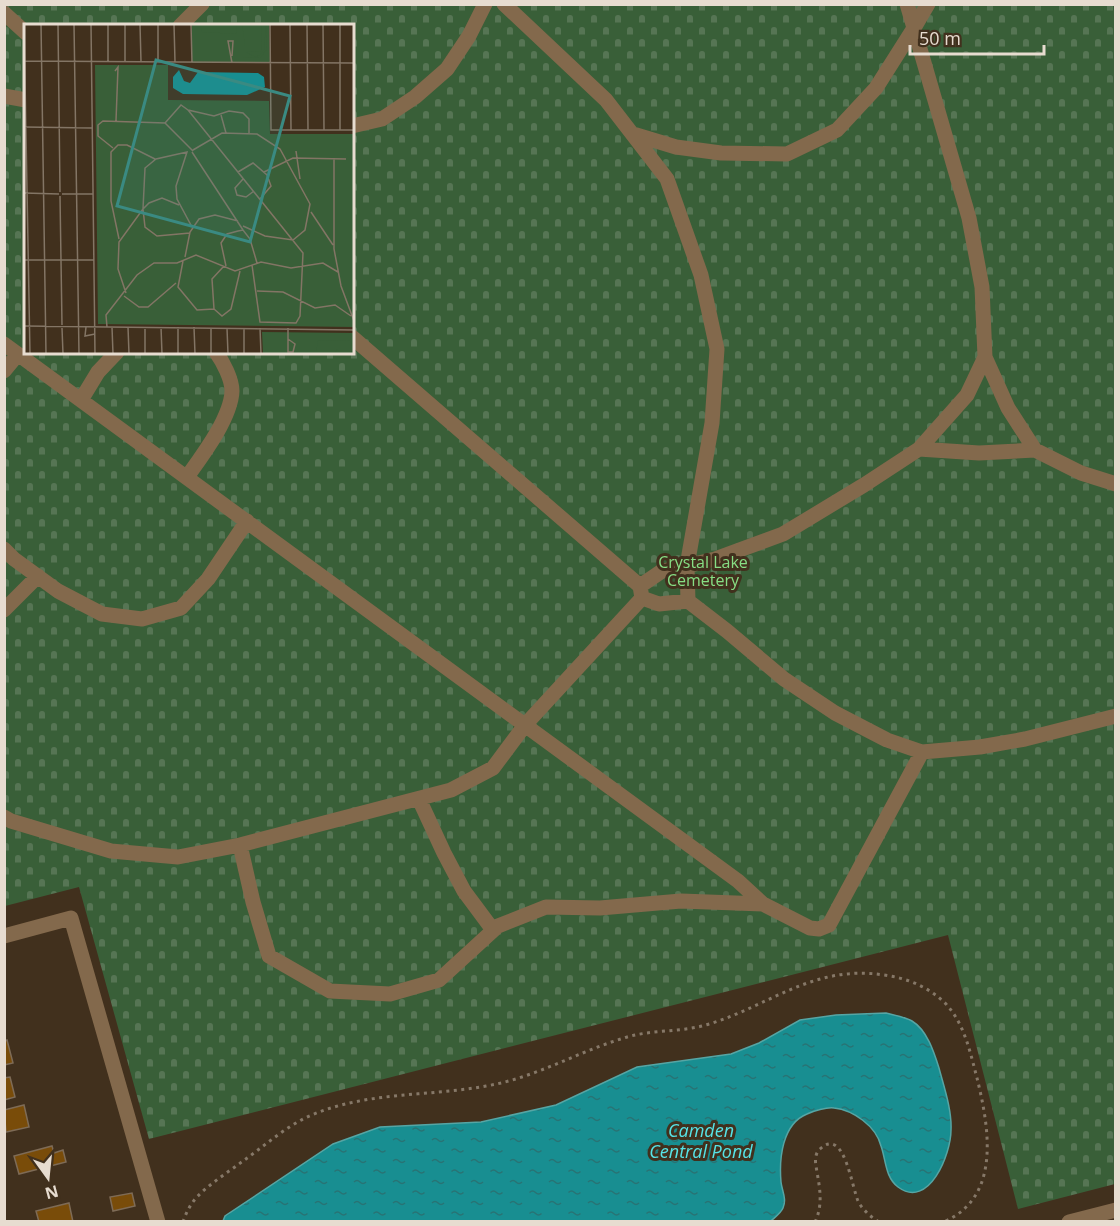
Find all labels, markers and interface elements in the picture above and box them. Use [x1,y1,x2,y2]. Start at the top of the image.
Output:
scale bar [910,18,1044,56]
inset map [24,24,354,354]
text: 50 m [919,26,961,50]
park label: Crystal Lake Cemetery [658,551,748,591]
water label: Camden Central Pond [649,1118,753,1163]
north arrow [18,1148,78,1208]
text: N [43,1180,61,1205]

